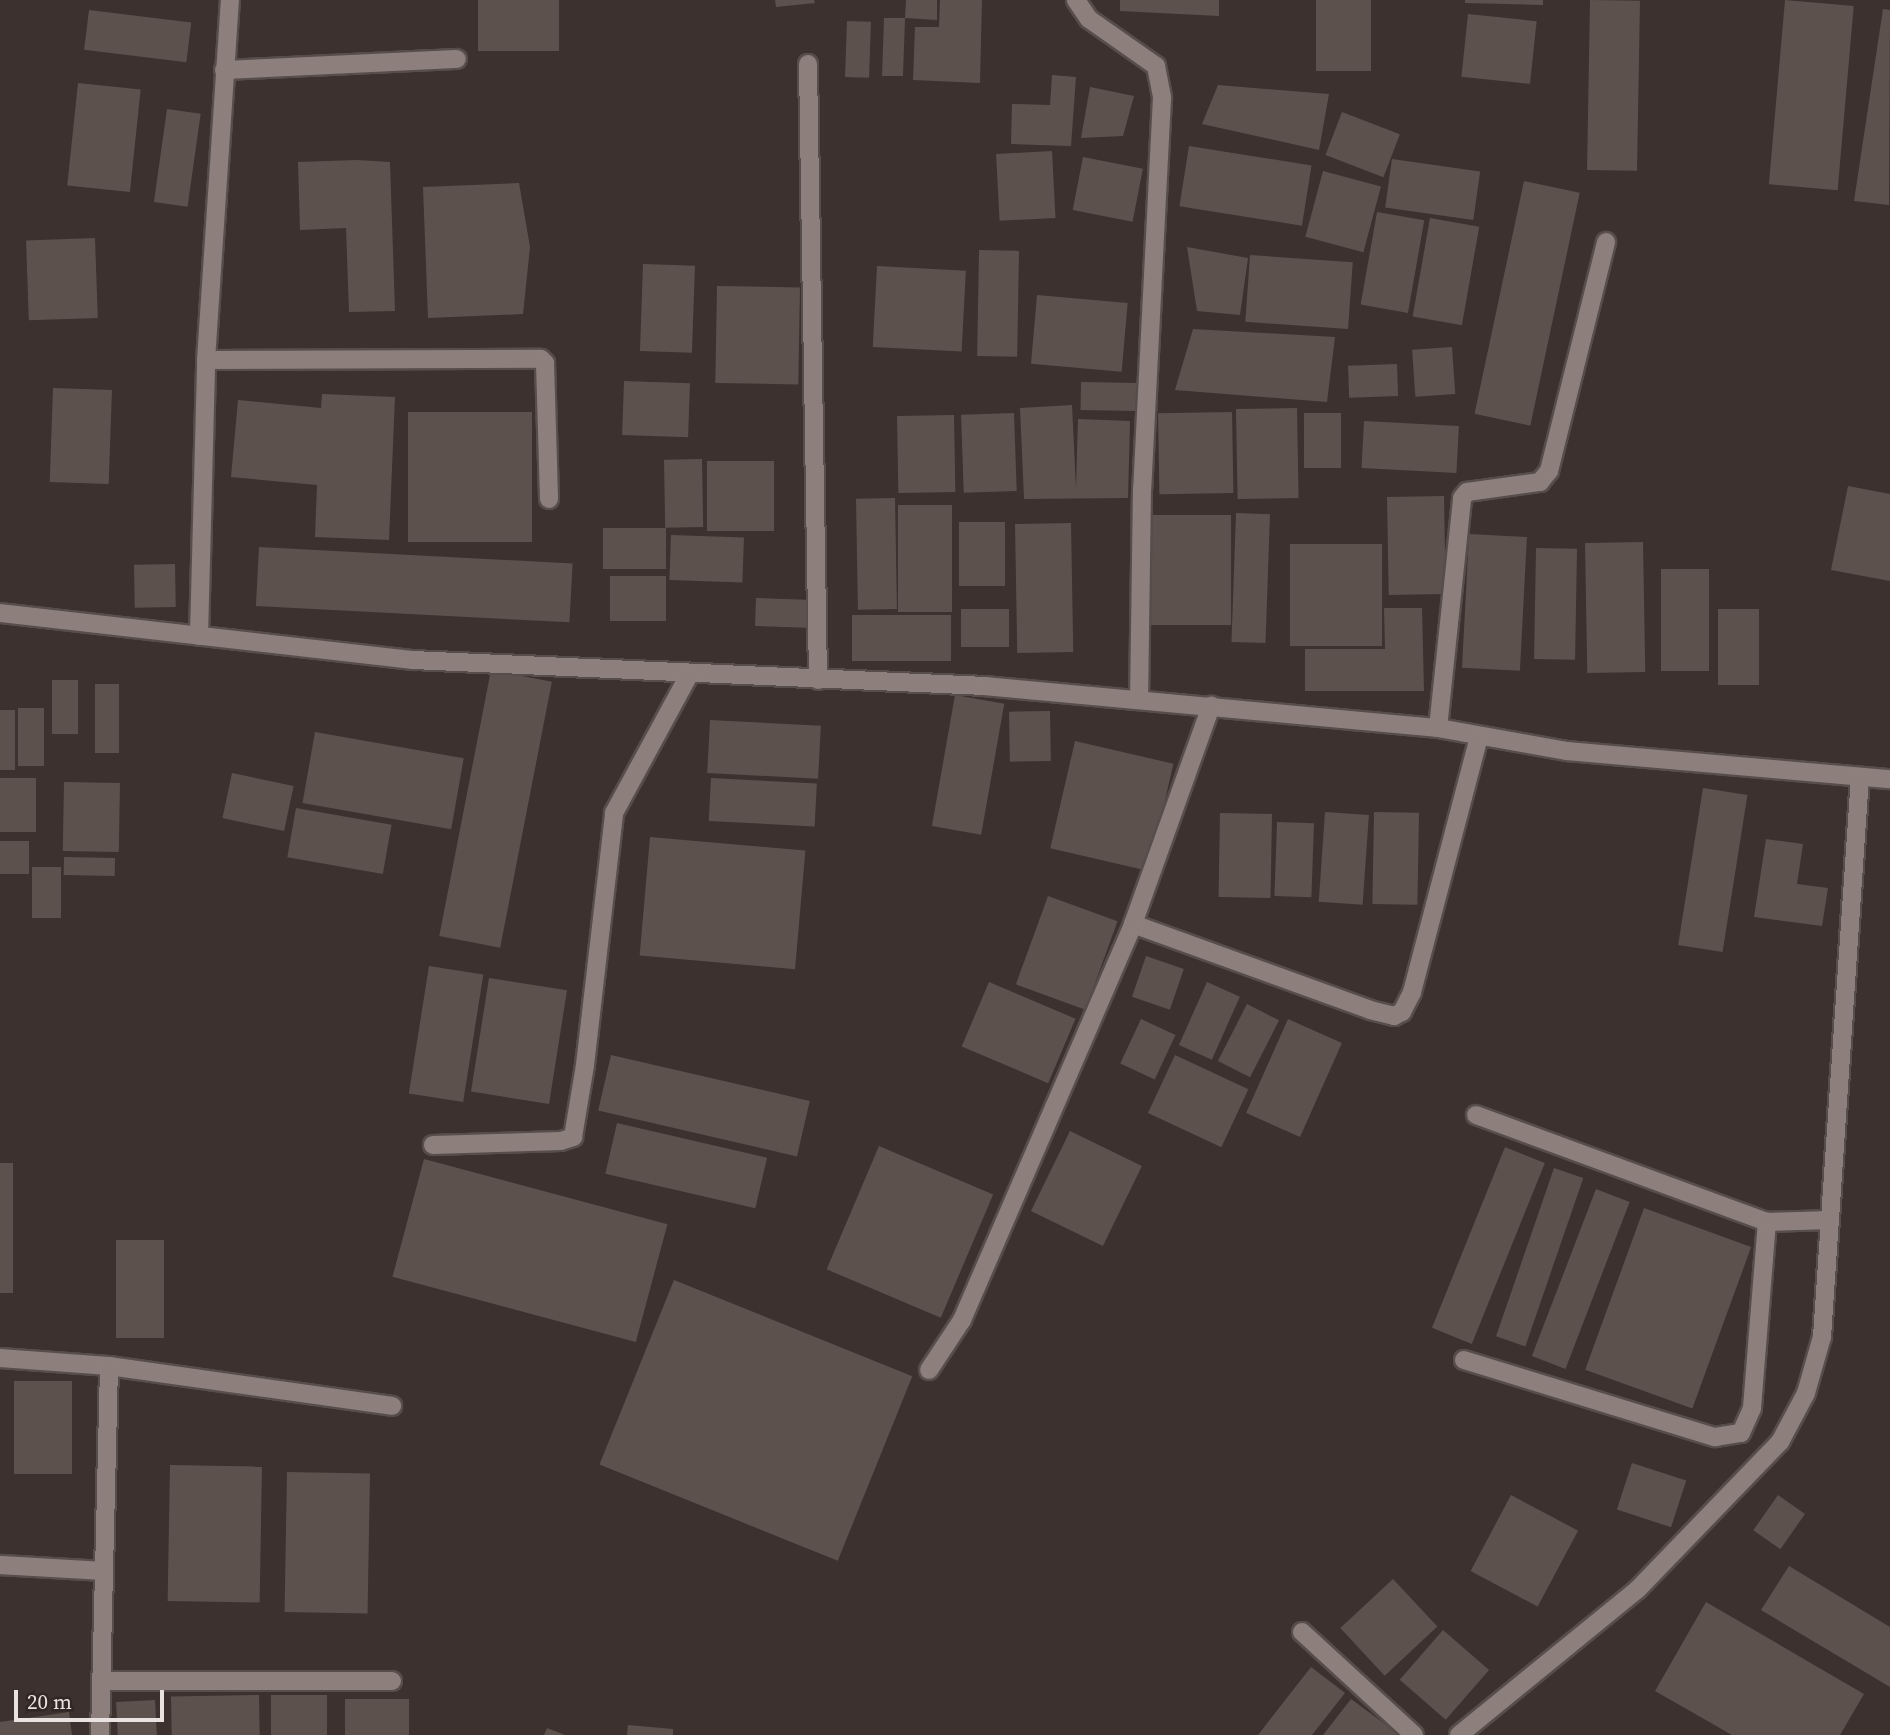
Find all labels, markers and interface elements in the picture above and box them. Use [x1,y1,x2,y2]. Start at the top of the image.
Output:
scale bar [18,1676,168,1720]
text: 20 m [27,1687,72,1716]

